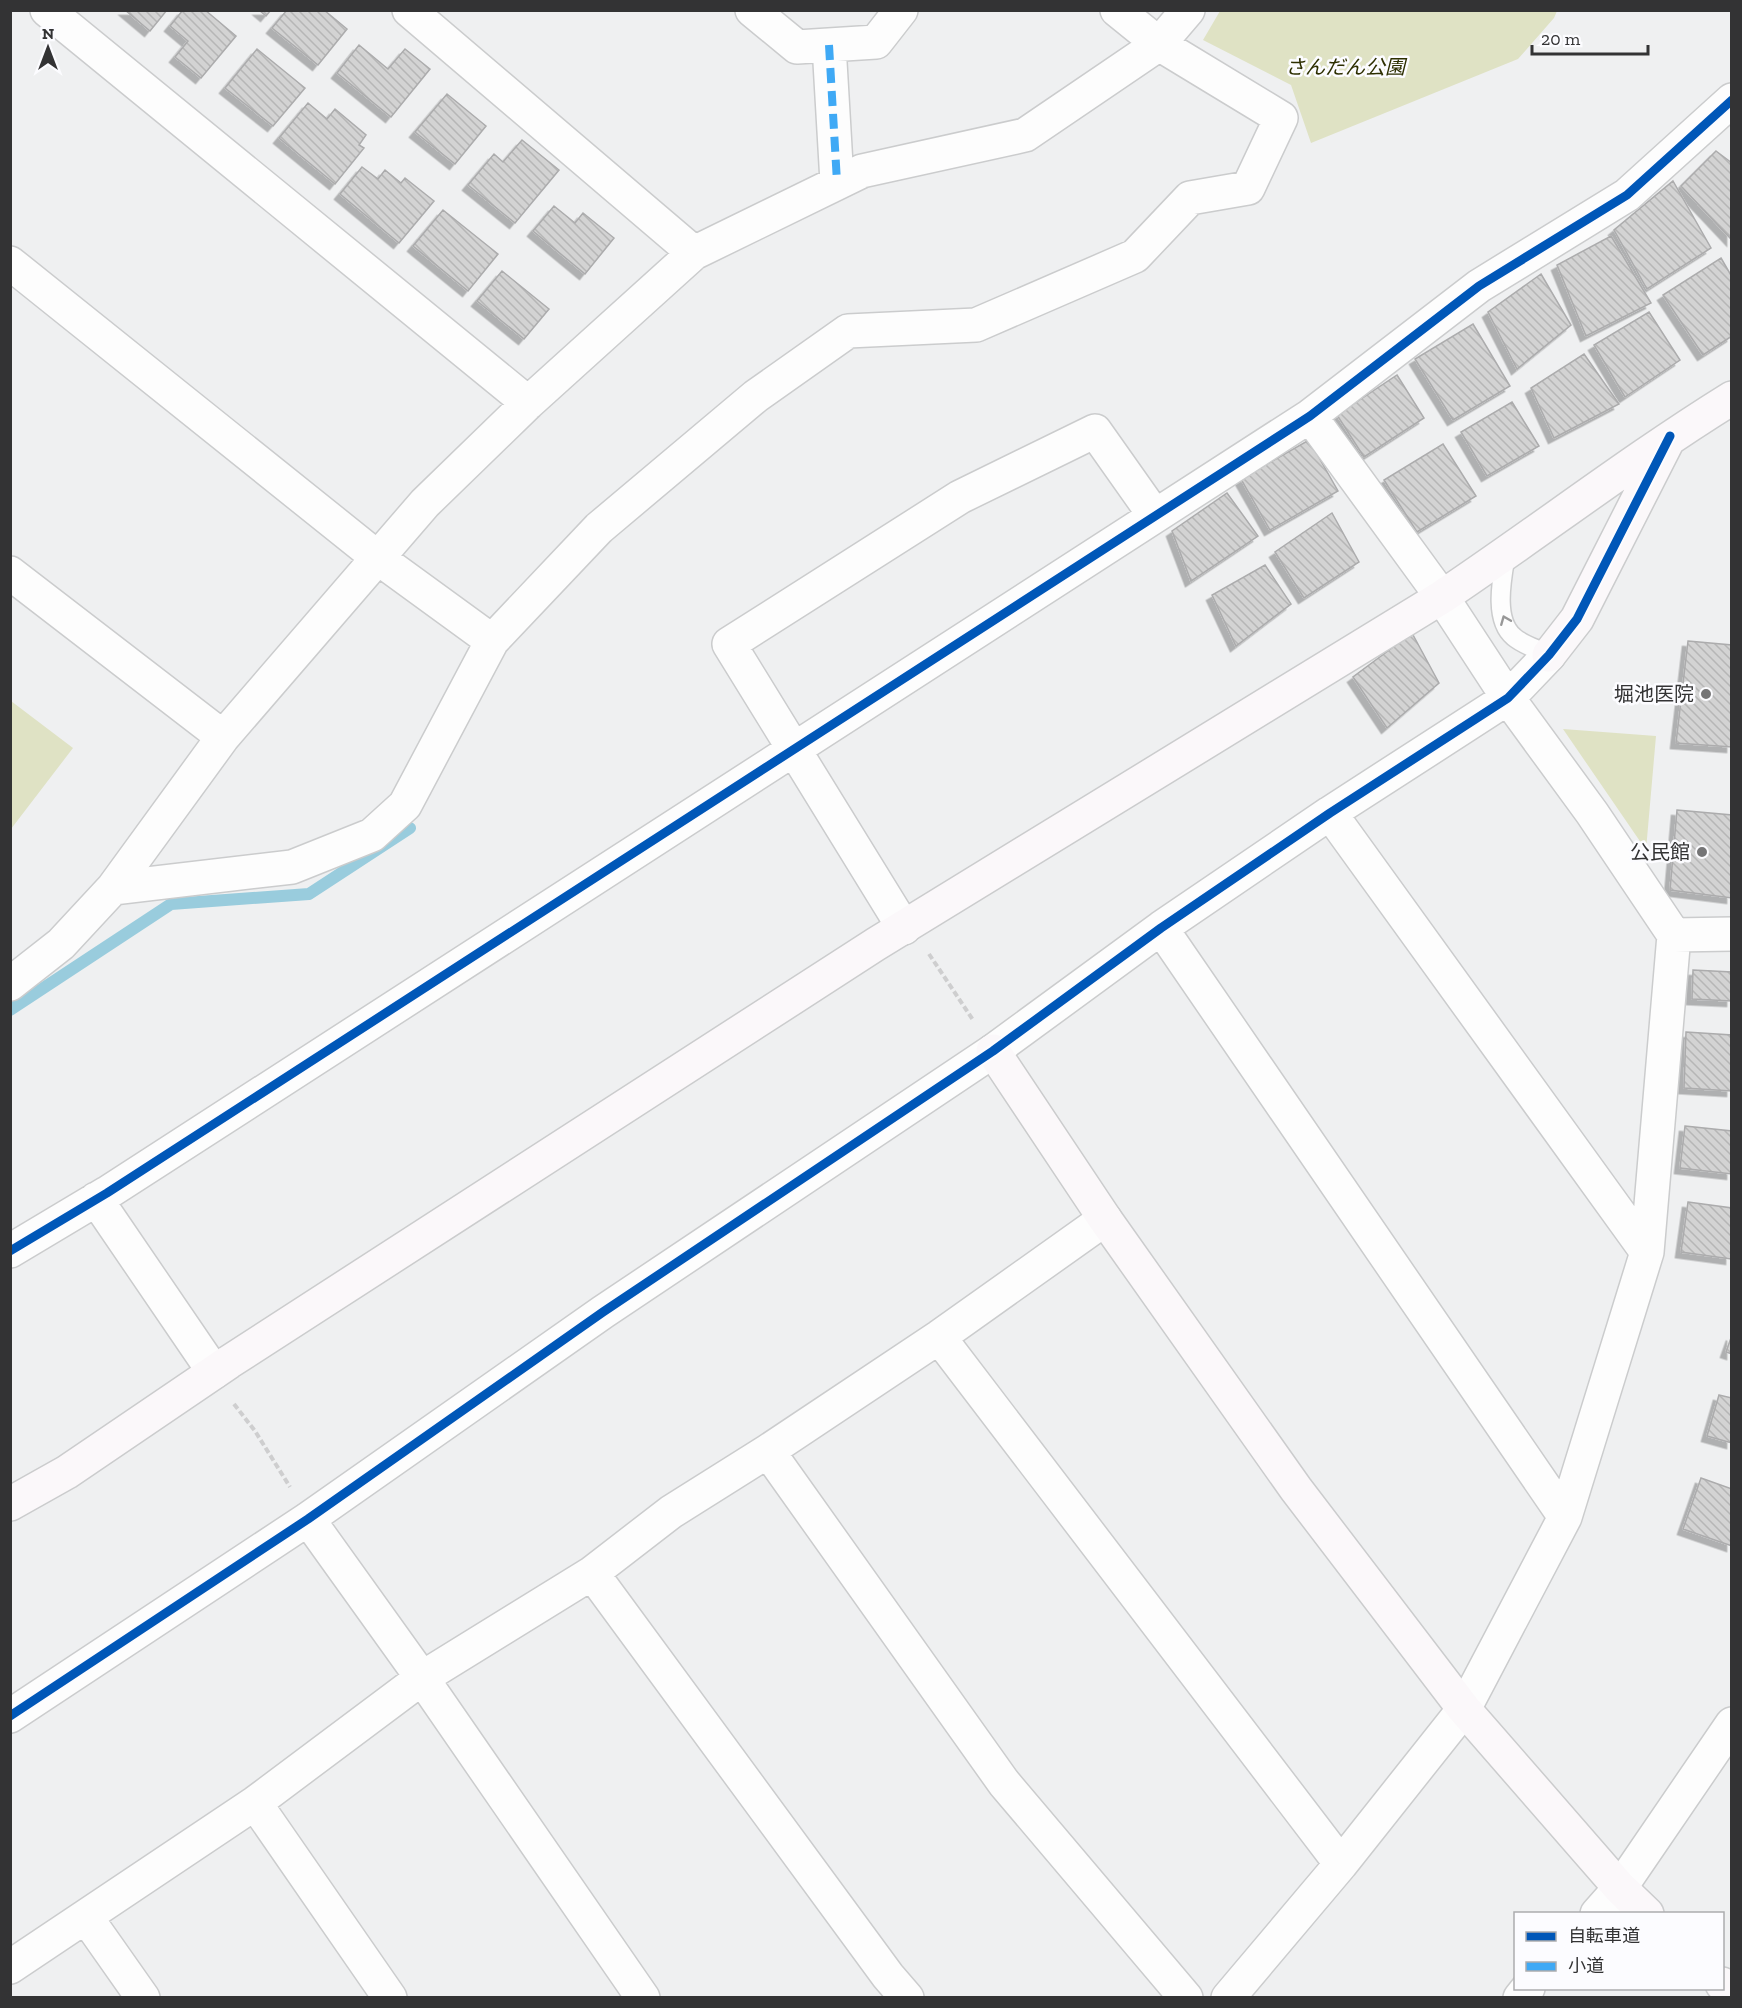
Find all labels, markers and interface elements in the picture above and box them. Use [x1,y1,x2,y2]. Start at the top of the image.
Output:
north arrow [18,18,78,78]
scale bar [1532,18,1648,56]
text: N [42,24,54,43]
text: 20 m [1541,28,1581,50]
park label: さんだん公園 [1285,55,1408,79]
one-way arrow [1500,616,1512,627]
place label: 堀池医院 [1614,682,1694,706]
marker: 堀池医院 [1699,687,1713,701]
place label: 公民館 [1630,840,1690,864]
marker: 公民館 [1695,845,1709,859]
legend [1514,1912,1724,1990]
text: 自転車道 [1568,1925,1640,1947]
text: 小道 [1568,1955,1604,1977]

